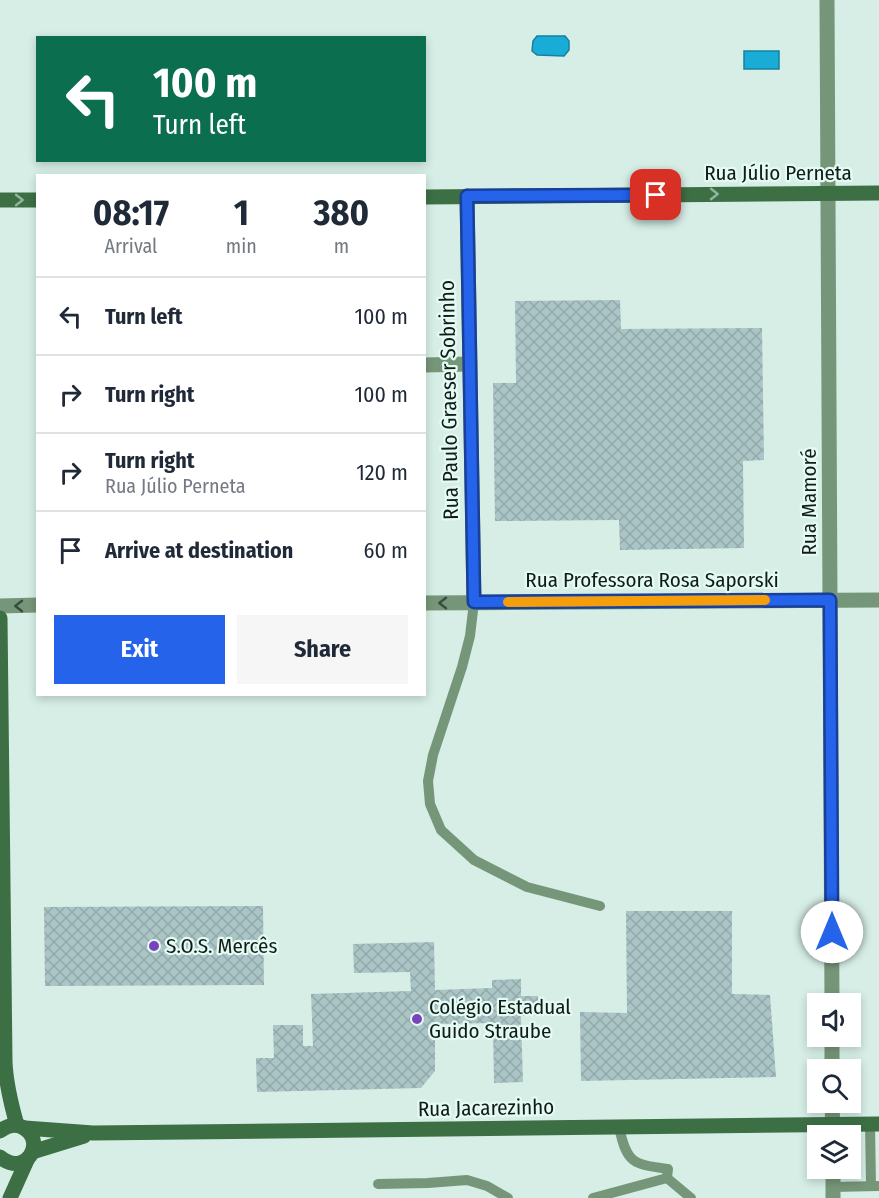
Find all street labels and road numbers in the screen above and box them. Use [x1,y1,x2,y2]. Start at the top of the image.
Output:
street label: Rua Júlio Perneta [704,160,852,186]
street label: Rua Paulo Graeser Sobrinho [434,280,464,520]
street label: Rua Mamoré [796,448,822,556]
street label: Rua Professora Rosa Saporski [525,567,779,593]
street label: Rua Jacarezinho [418,1094,554,1122]

